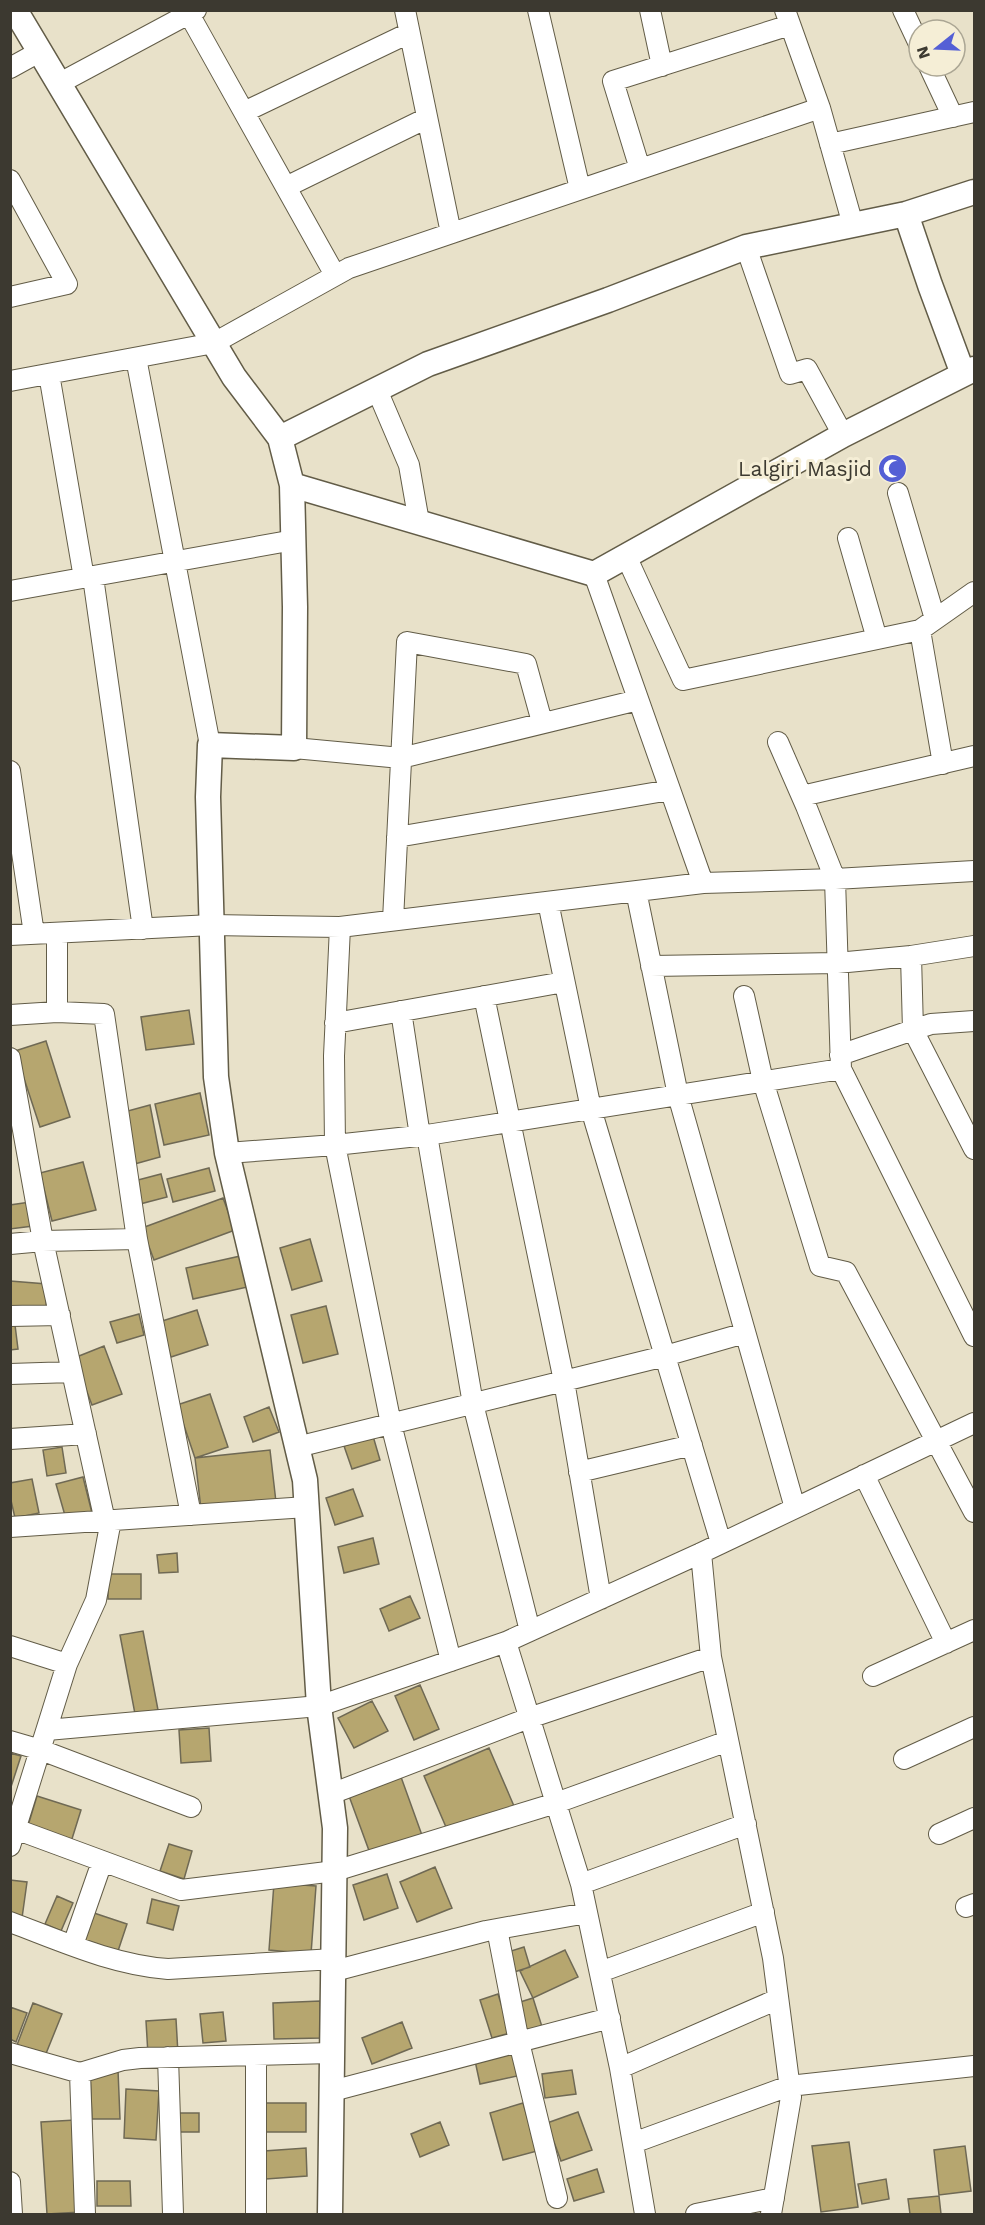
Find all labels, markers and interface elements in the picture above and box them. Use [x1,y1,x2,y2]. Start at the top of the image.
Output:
north arrow [907,18,967,78]
text: N [912,44,934,61]
mosque icon: Lalgiri Masjid [877,452,909,484]
place label: Lalgiri Masjid [738,456,872,481]

